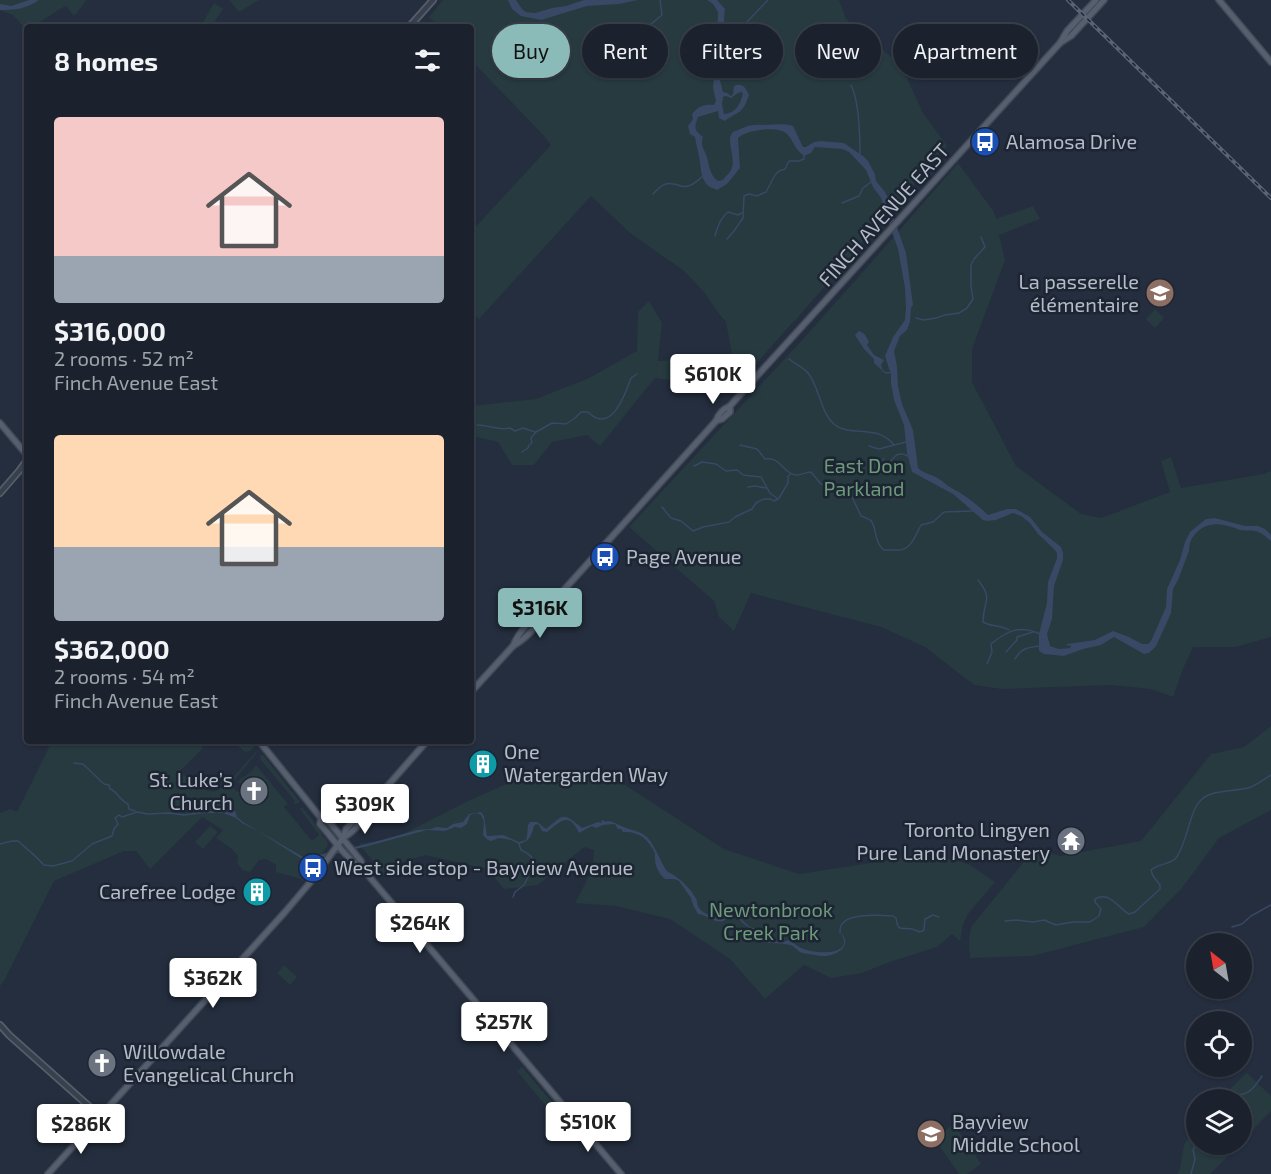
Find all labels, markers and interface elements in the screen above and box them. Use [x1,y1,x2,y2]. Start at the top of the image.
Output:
chip: Buy [492,24,570,78]
chip: Rent [582,24,668,78]
chip: Filters [680,24,783,78]
chip: New [795,24,881,78]
chip: Apartment [893,24,1038,78]
icon: filters [411,44,444,77]
text: 8 homes [54,45,158,76]
bus stop icon: Alamosa Drive [969,126,1001,158]
place label: Alamosa Drive [1006,129,1137,153]
street label: FINCH AVENUE EAST [813,138,954,291]
icon: home [195,156,303,264]
place label: La passerelle élémentaire [1019,269,1139,316]
school or university icon: La passerelle élémentaire [1144,277,1176,309]
text: $316,000 [54,315,166,346]
text: 2 rooms · 52 m² [54,346,194,370]
pin: $610K [671,354,755,405]
text: $610K [684,361,742,385]
text: Finch Avenue East [54,370,218,394]
park label: East Don Parkland [824,453,904,500]
icon: home [195,474,303,582]
bus stop icon: Page Avenue [589,541,621,573]
place label: Page Avenue [626,544,742,568]
pin: $316K [498,588,582,639]
text: $316K [512,595,568,619]
text: $362,000 [54,633,170,664]
text: 2 rooms · 54 m² [54,664,195,688]
text: Finch Avenue East [54,688,218,712]
place label: One Watergarden Way [504,739,669,786]
building icon: One Watergarden Way [467,748,499,780]
place label: St. Luke’s Church [149,767,233,814]
church icon: St. Luke’s Church [238,775,270,807]
pin: $309K [323,784,407,835]
text: $309K [335,791,395,815]
place label: Toronto Lingyen Pure Land Monastery [856,817,1050,864]
temple icon: Toronto Lingyen Pure Land Monastery [1055,825,1087,857]
bus stop icon: West side stop - Bayview Avenue [297,852,329,884]
place label: West side stop - Bayview Avenue [334,855,633,879]
building icon: Carefree Lodge [241,876,273,908]
place label: Carefree Lodge [99,879,236,903]
park label: Newtonbrook Creek Park [709,897,833,944]
pin: $264K [378,903,462,954]
text: $264K [390,910,450,934]
north arrow [1186,933,1252,999]
map controls [1186,933,1252,1155]
pin: $362K [171,958,255,1009]
text: $362K [183,965,243,989]
pin: $257K [462,1002,546,1053]
text: $257K [475,1009,533,1033]
button: locate [1186,1011,1252,1077]
place label: Willowdale Evangelical Church [123,1039,294,1086]
church icon: Willowdale Evangelical Church [86,1047,118,1079]
button: layers [1186,1089,1252,1155]
pin: $510K [546,1102,630,1153]
pin: $286K [39,1104,123,1155]
text: $510K [560,1109,616,1133]
place label: Bayview Middle School [952,1109,1080,1156]
text: $286K [51,1111,111,1135]
school or university icon: Bayview Middle School [915,1118,947,1150]

